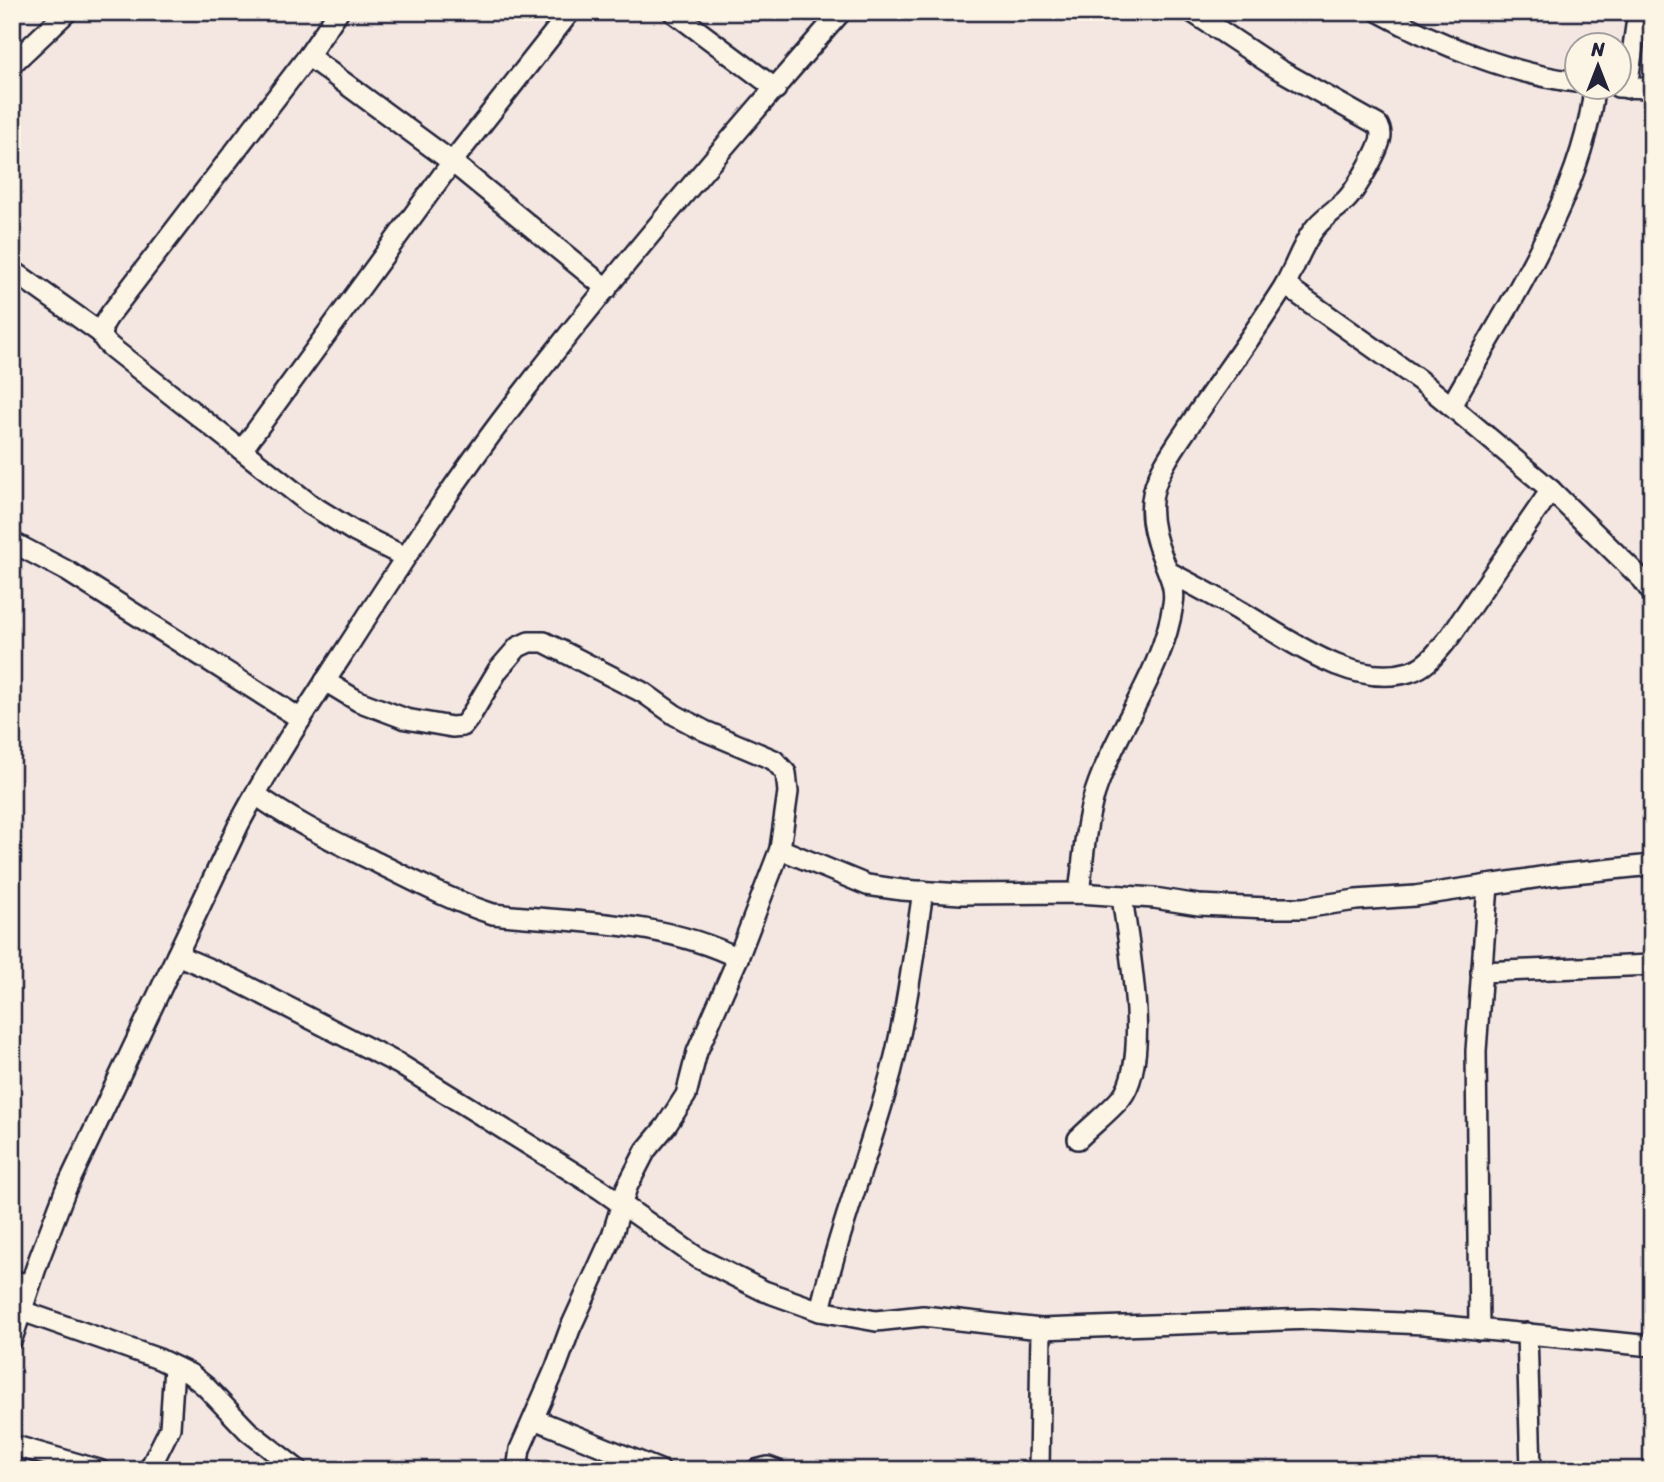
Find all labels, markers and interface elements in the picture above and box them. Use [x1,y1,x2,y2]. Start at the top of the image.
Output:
north arrow [1562,32,1632,102]
text: N [1590,33,1605,66]

